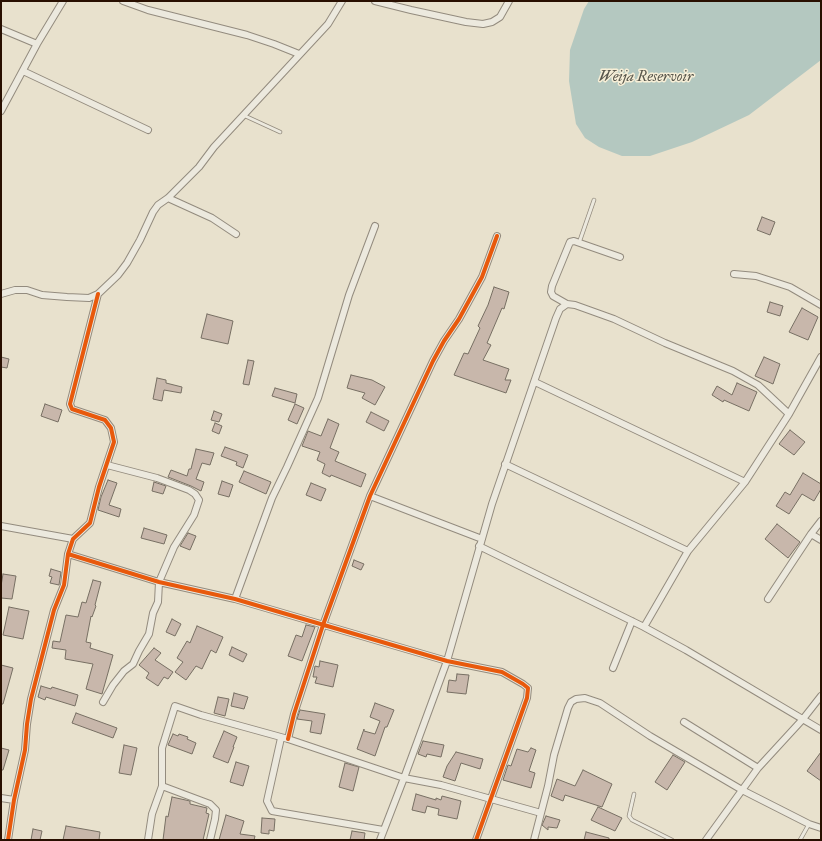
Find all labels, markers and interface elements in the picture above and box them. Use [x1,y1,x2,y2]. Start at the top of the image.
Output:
water label: Weija Reservoir [599,68,693,86]

